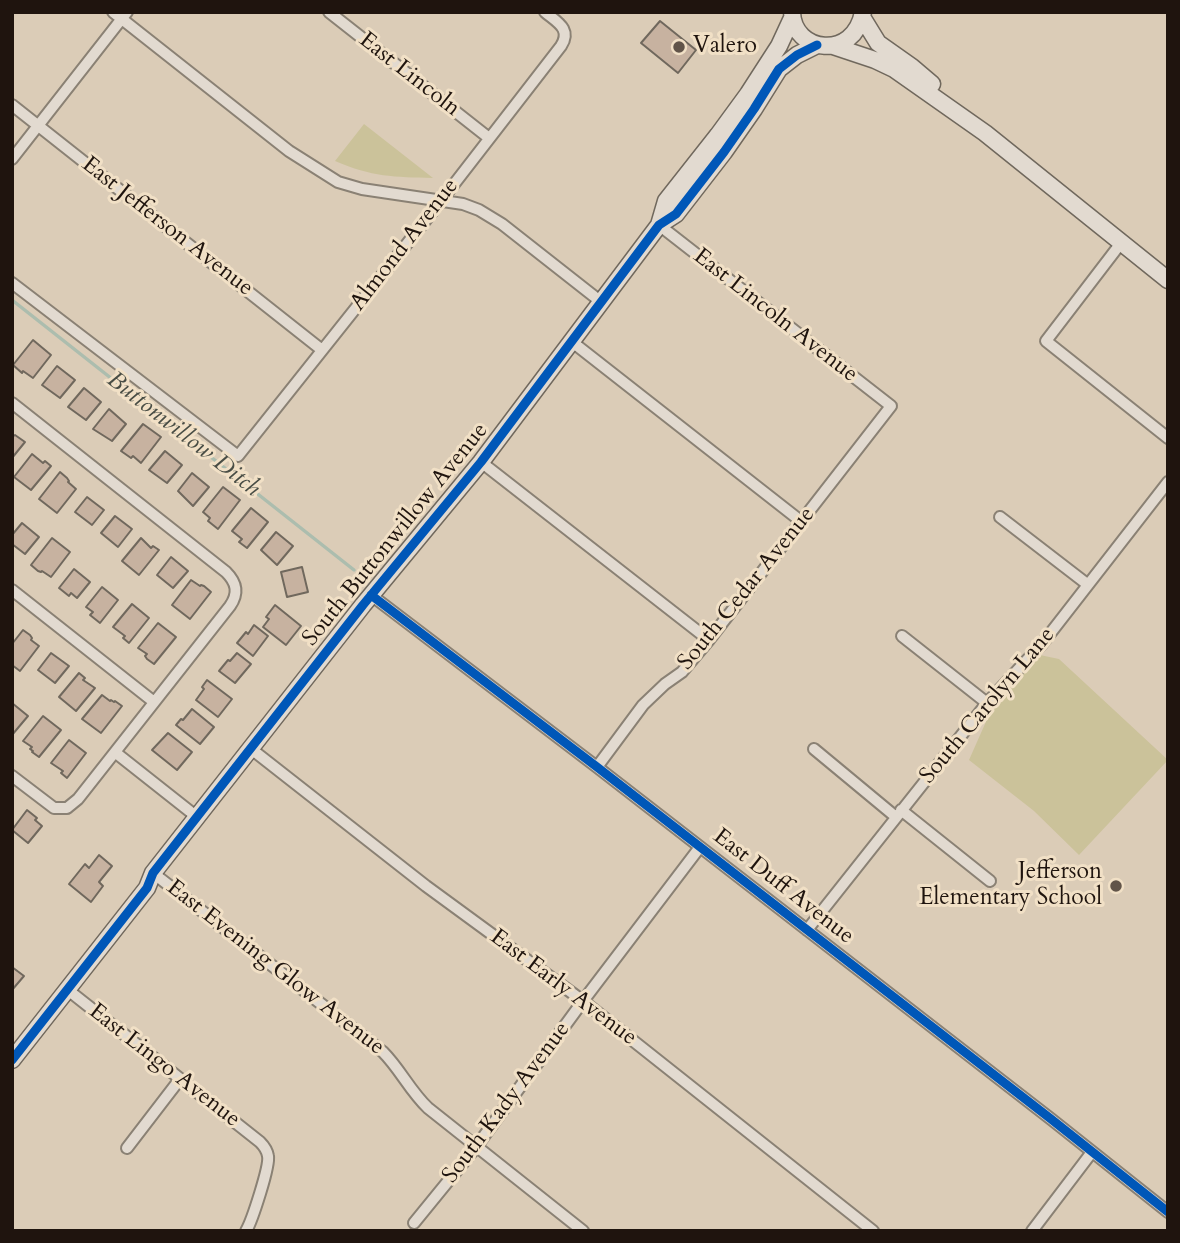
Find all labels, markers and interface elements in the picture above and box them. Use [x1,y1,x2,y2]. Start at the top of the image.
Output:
street label: East Lincoln [353,27,465,123]
place label: Valero [693,33,757,61]
marker: Valero [671,39,687,55]
street label: East Jefferson Avenue [76,151,258,303]
street label: Almond Avenue [345,173,465,317]
street label: East Lincoln Avenue [687,243,863,389]
water label: Buttonwillow Ditch [101,366,265,504]
street label: South Buttonwillow Avenue [297,418,495,652]
street label: South Cedar Avenue [673,502,821,676]
street label: South Carolyn Lane [915,622,1061,790]
street label: East Duff Avenue [707,823,859,951]
place label: Jefferson Elementary School [919,859,1102,913]
street label: East Evening Glow Avenue [161,874,389,1062]
marker: Jefferson Elementary School [1108,878,1124,894]
street label: East Early Avenue [484,924,642,1052]
street label: East Lingo Avenue [83,998,245,1134]
street label: South Kady Avenue [437,1017,577,1189]

